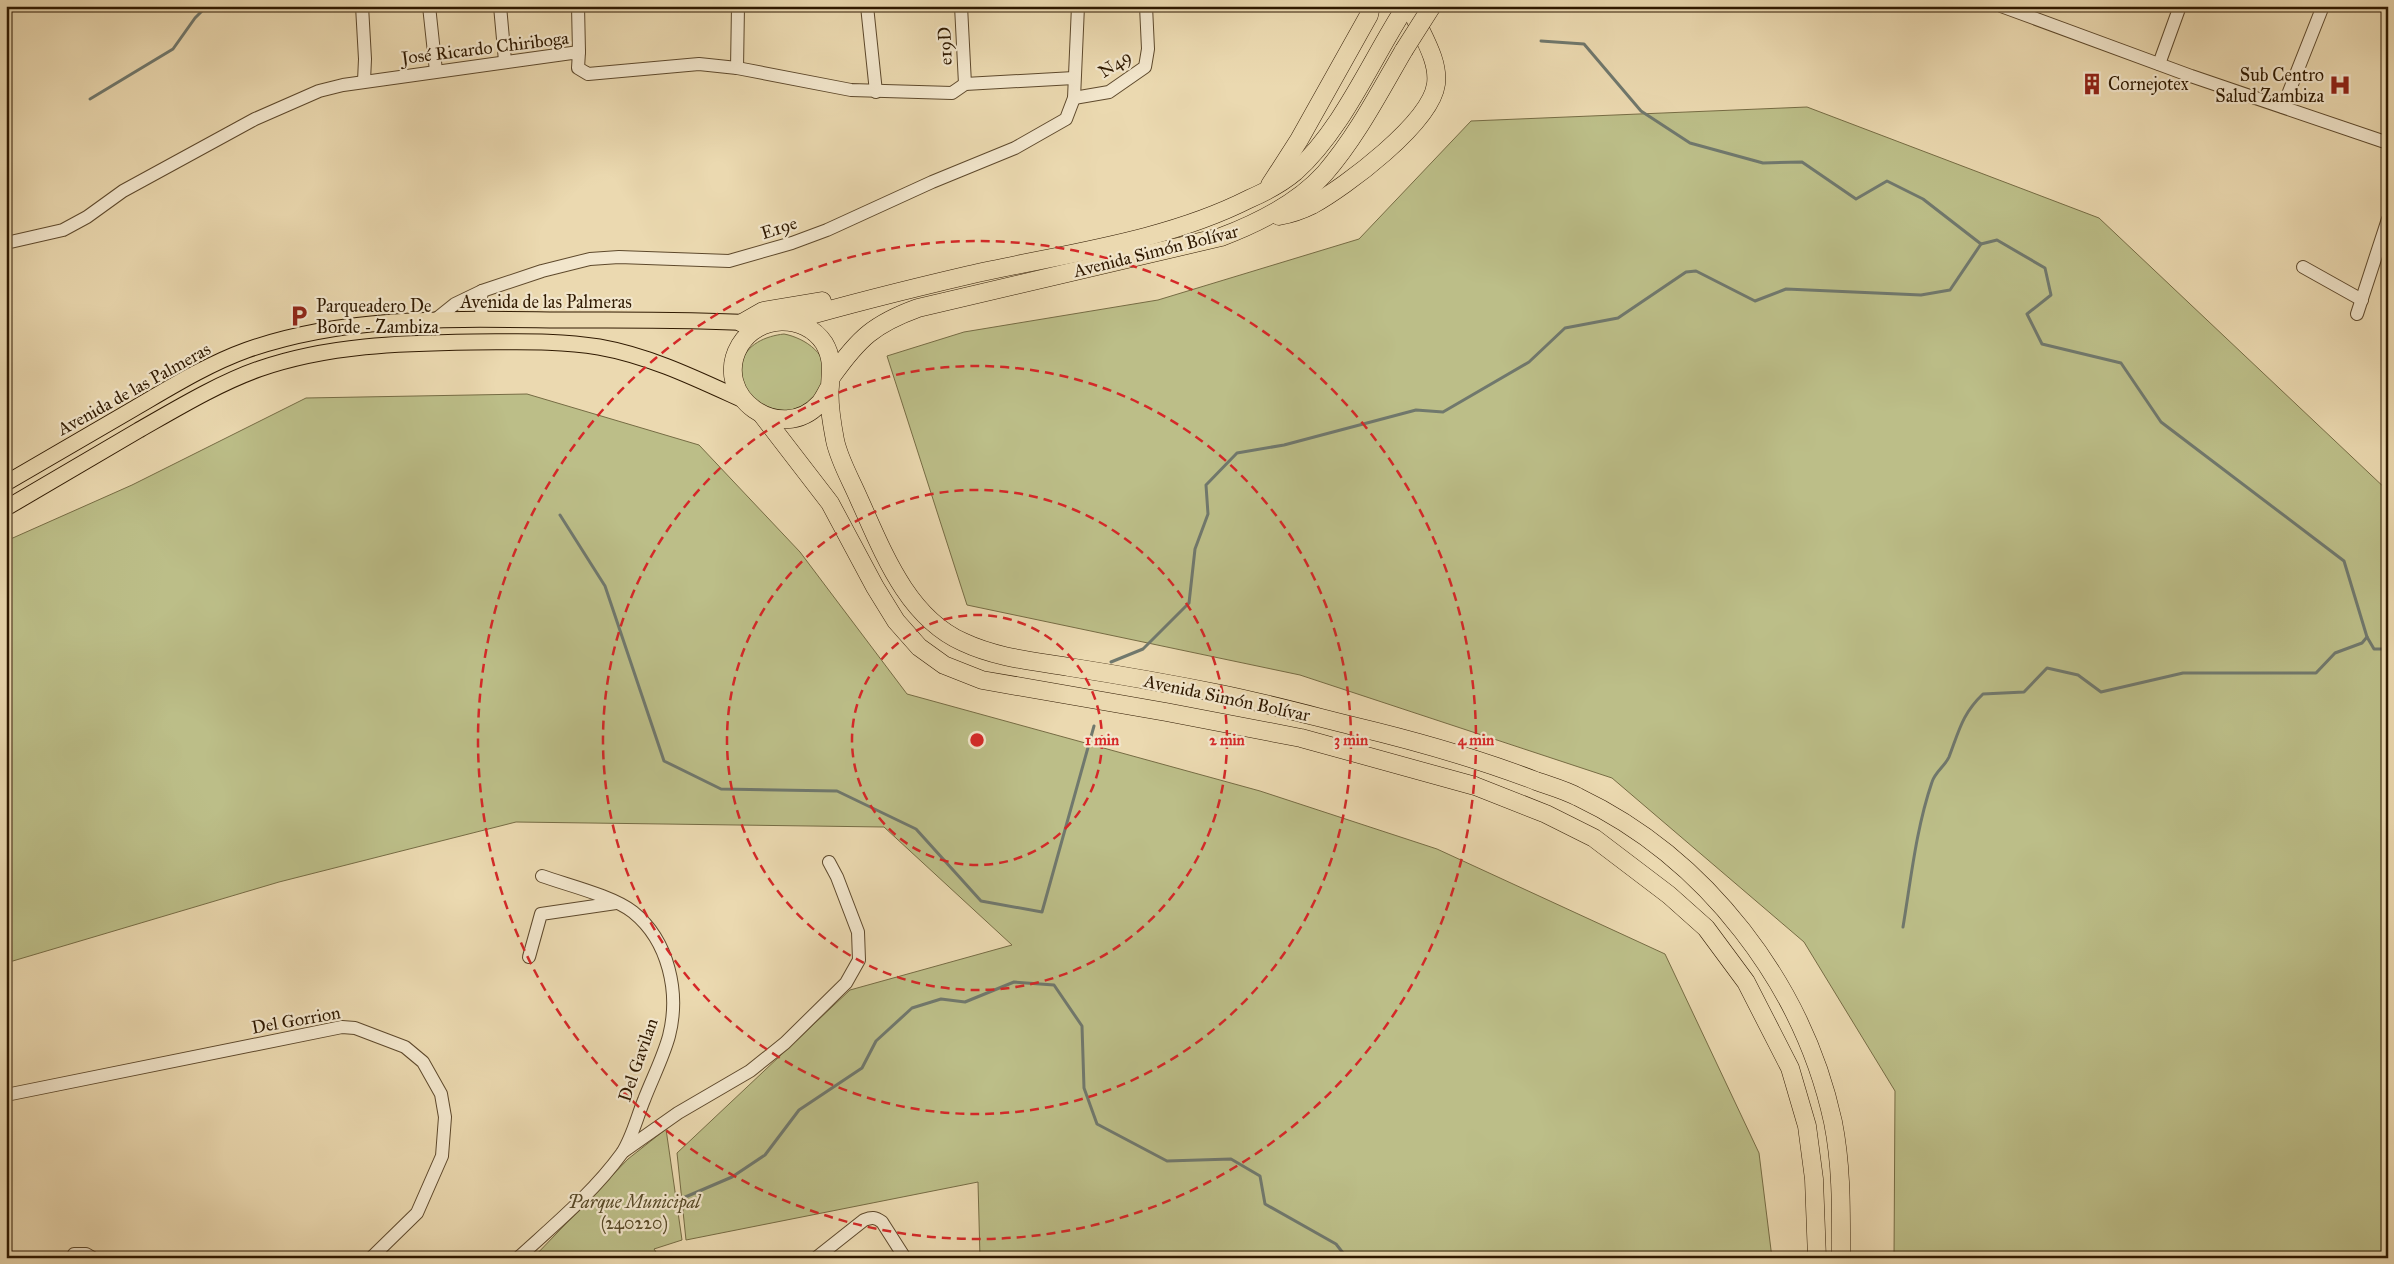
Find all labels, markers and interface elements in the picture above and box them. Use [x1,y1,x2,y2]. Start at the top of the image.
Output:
street label: e19D [933,26,957,66]
street label: José Ricardo Chiriboga [398,27,570,70]
street label: N49 [1094,45,1136,83]
place label: Sub Centro Salud Zambiza [2215,64,2324,107]
building icon: Cornejotex [2079,71,2105,97]
hospital icon: Sub Centro Salud Zambiza [2327,72,2353,98]
place label: Cornejotex [2108,73,2189,95]
street label: E19e [758,212,800,244]
street label: Avenida Simón Bolívar [1070,220,1241,282]
street label: Avenida de las Palmeras [459,291,632,313]
place label: Parqueadero De Borde - Zambiza [316,295,439,338]
parking icon: Parqueadero De Borde - Zambiza [286,303,312,329]
street label: Avenida de las Palmeras [53,338,214,441]
street label: Avenida Simón Bolívar [1141,669,1312,726]
centre of rings [968,731,986,749]
text: 1 min [1085,731,1120,749]
text: 2 min [1209,731,1246,749]
text: 3 min [1334,731,1369,750]
text: 4 min [1458,731,1495,750]
street label: Del Gorrion [250,1001,343,1039]
street label: Del Gavilan [613,1015,663,1105]
park label: Parque Municipal (240220) [568,1191,702,1235]

